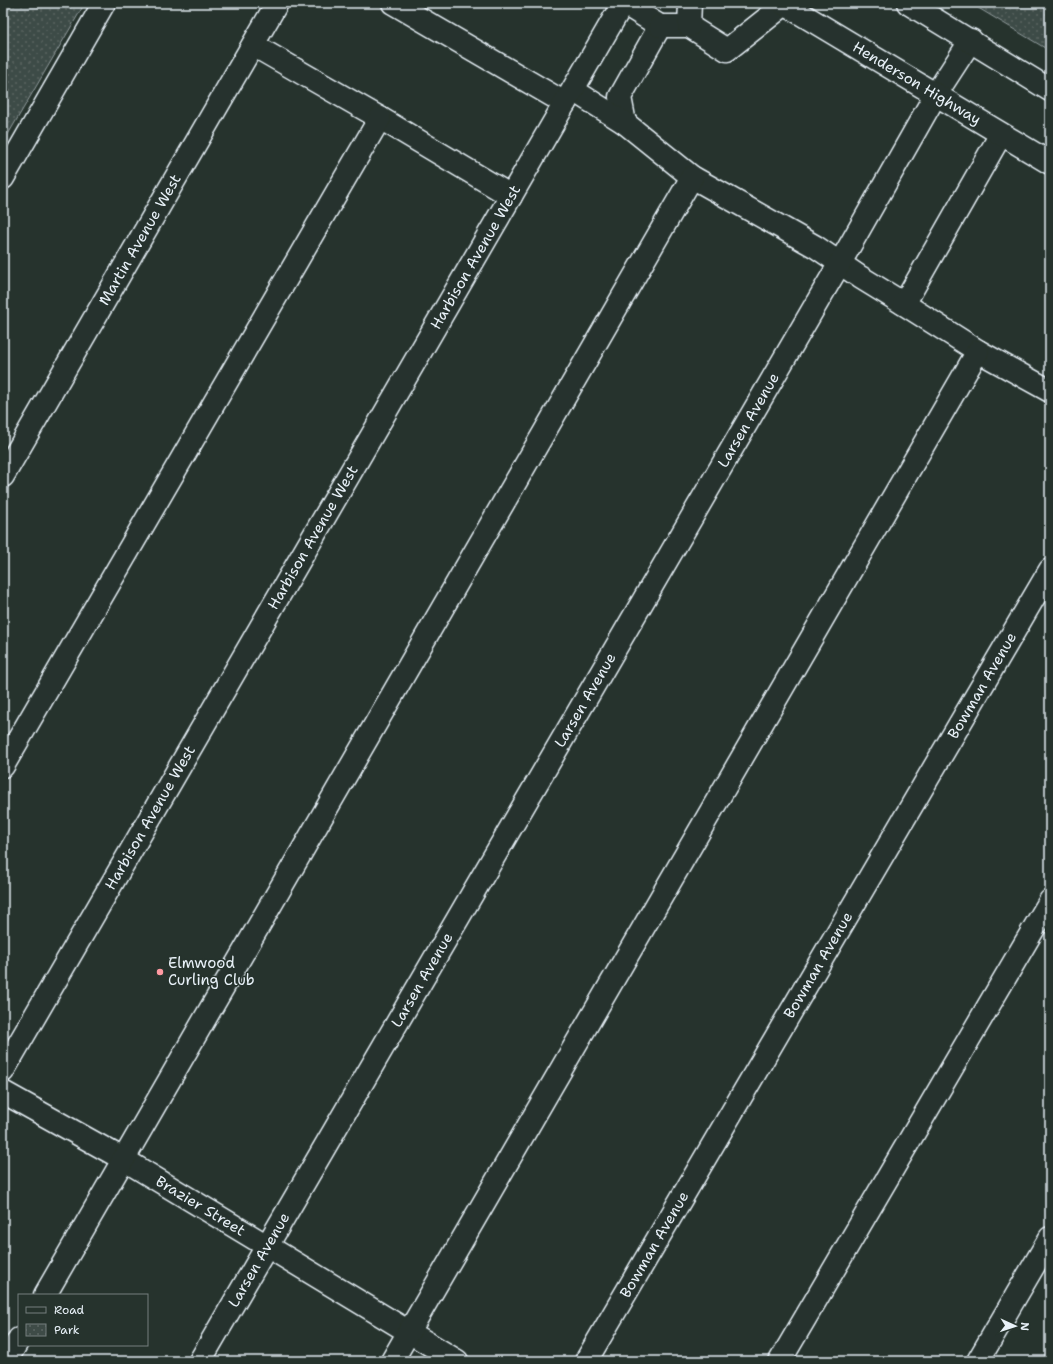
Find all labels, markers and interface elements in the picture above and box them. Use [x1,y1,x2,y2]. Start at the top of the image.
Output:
street label: Henderson Highway [849,37,985,129]
street label: Martin Avenue West [94,170,186,309]
street label: Harbison Avenue West [426,181,525,333]
street label: Larsen Avenue [713,369,784,471]
street label: Harbison Avenue West [263,462,363,613]
street label: Bowman Avenue [943,629,1021,743]
street label: Larsen Avenue [550,649,621,751]
street label: Harbison Avenue West [100,742,200,893]
street label: Bowman Avenue [779,908,857,1022]
street label: Larsen Avenue [387,929,458,1031]
place label: Elmwood Curling Club [168,953,255,990]
marker: Elmwood Curling Club [155,967,165,977]
street label: Brazier Street [152,1171,249,1241]
street label: Bowman Avenue [615,1188,693,1301]
street label: Larsen Avenue [223,1209,294,1311]
legend [18,1294,148,1346]
text: Road [54,1302,85,1318]
north arrow [995,1306,1035,1346]
text: Park [54,1322,80,1338]
text: N [1017,1322,1032,1332]

